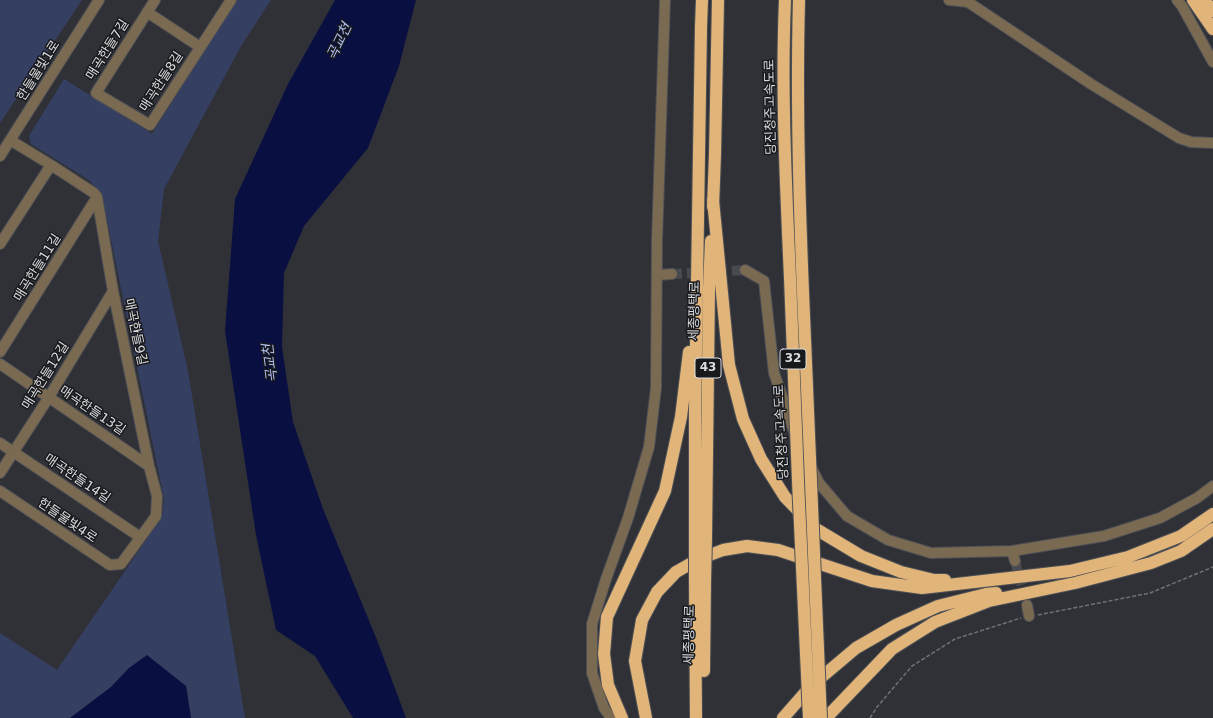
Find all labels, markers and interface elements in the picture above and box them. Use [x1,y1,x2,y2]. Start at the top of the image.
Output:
street label: 매곡한들7길 [83,17,133,83]
water label: 곡교천 [324,21,356,63]
street label: 한들물빛1로 [14,38,64,104]
street label: 매곡한들8길 [137,49,187,115]
street label: 당진청주고속도로 [762,59,780,155]
street label: 매곡한들11길 [11,231,65,305]
street label: 세종평택로 [687,281,703,341]
street label: 매곡한들9길 [120,297,150,367]
street label: 매곡한들12길 [19,339,73,413]
water label: 곡교천 [260,343,282,383]
road number: 32 [780,349,806,369]
road number: 43 [695,358,721,378]
street label: 매곡한들13길 [56,383,128,439]
street label: 당진청주고속도로 [772,384,792,480]
street label: 매곡한들14길 [41,451,113,507]
street label: 한들물빛4로 [34,496,100,546]
street label: 세종평택로 [682,605,698,665]

